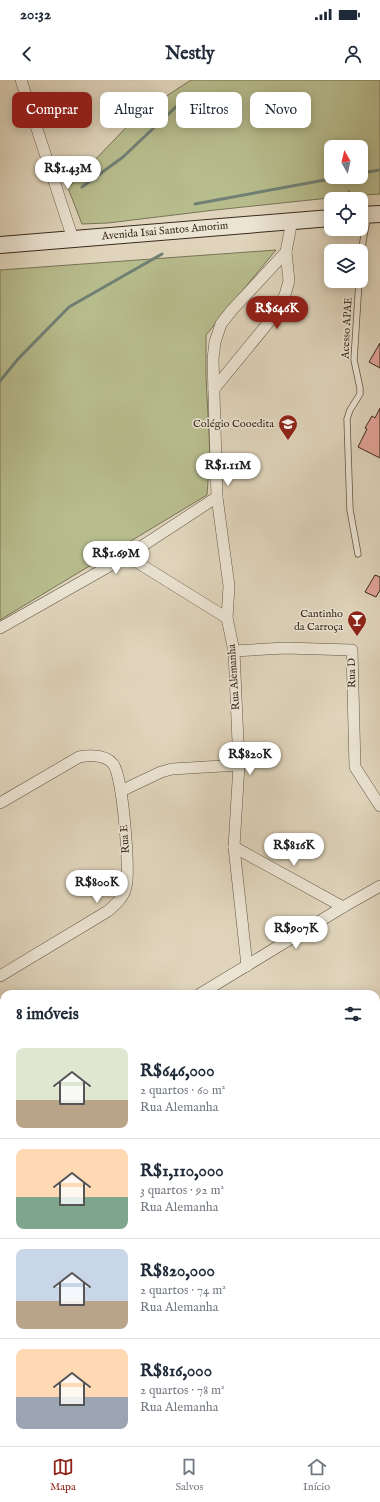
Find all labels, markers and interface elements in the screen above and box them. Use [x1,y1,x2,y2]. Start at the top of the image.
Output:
text: 20:32 [20,5,51,24]
icon: back [16,43,38,65]
text: Nestly [165,43,215,66]
icon: person [342,43,364,65]
chip: Comprar [12,92,92,128]
chip: Alugar [100,92,168,128]
chip: Filtros [176,92,242,128]
chip: Novo [250,92,311,128]
north arrow [324,140,368,184]
map controls [324,140,368,288]
pin: R$1.43M [31,156,105,190]
text: R$1.43M [44,160,92,177]
button: locate [324,192,368,236]
street label: Avenida Isai Santos Amorim [100,218,229,244]
button: layers [324,244,368,288]
pin: R$646K [244,296,310,330]
street label: Acesso APAE [338,296,356,360]
text: R$646K [255,300,299,317]
school or university icon: Colégio Cooedita [277,413,299,441]
place label: Colégio Cooedita [193,417,274,431]
pin: R$1.11M [191,453,265,487]
text: R$1.11M [205,457,251,474]
pin: R$1.69M [79,541,153,575]
text: R$1.69M [92,545,140,562]
place label: Cantinho da Carroça [294,607,343,634]
bar icon: Cantinho da Carroça [346,609,368,637]
street label: Rua Alemanha [225,643,243,711]
street label: Rua D [345,658,359,688]
pin: R$820K [217,742,283,776]
text: R$820K [228,746,272,763]
street label: Rua E [117,824,133,854]
pin: R$816K [261,833,327,867]
text: R$816K [273,837,315,854]
pin: R$800K [64,870,130,904]
text: R$800K [75,874,119,891]
pin: R$907K [263,916,329,950]
text: R$907K [274,920,318,937]
icon: filters [342,1003,364,1025]
text: 8 imóveis [16,1004,79,1025]
text: R$646,000 [140,1061,215,1082]
icon: home [48,1064,96,1112]
text: 2 quartos · 60 m² [140,1082,225,1099]
text: Rua Alemanha [140,1099,218,1116]
text: R$1,110,000 [140,1161,224,1182]
icon: home [48,1165,96,1213]
text: 3 quartos · 92 m² [140,1182,224,1199]
text: Rua Alemanha [140,1199,218,1216]
text: R$820,000 [140,1261,215,1282]
icon: home [48,1265,96,1313]
text: 2 quartos · 74 m² [140,1282,226,1299]
text: Rua Alemanha [140,1299,218,1316]
text: R$816,000 [140,1361,212,1382]
icon: home [48,1365,96,1413]
text: 2 quartos · 78 m² [140,1382,225,1399]
text: Rua Alemanha [140,1399,218,1416]
tab: Mapa [50,1456,76,1494]
tab: Salvos [175,1456,203,1494]
tab: Início [303,1456,330,1494]

